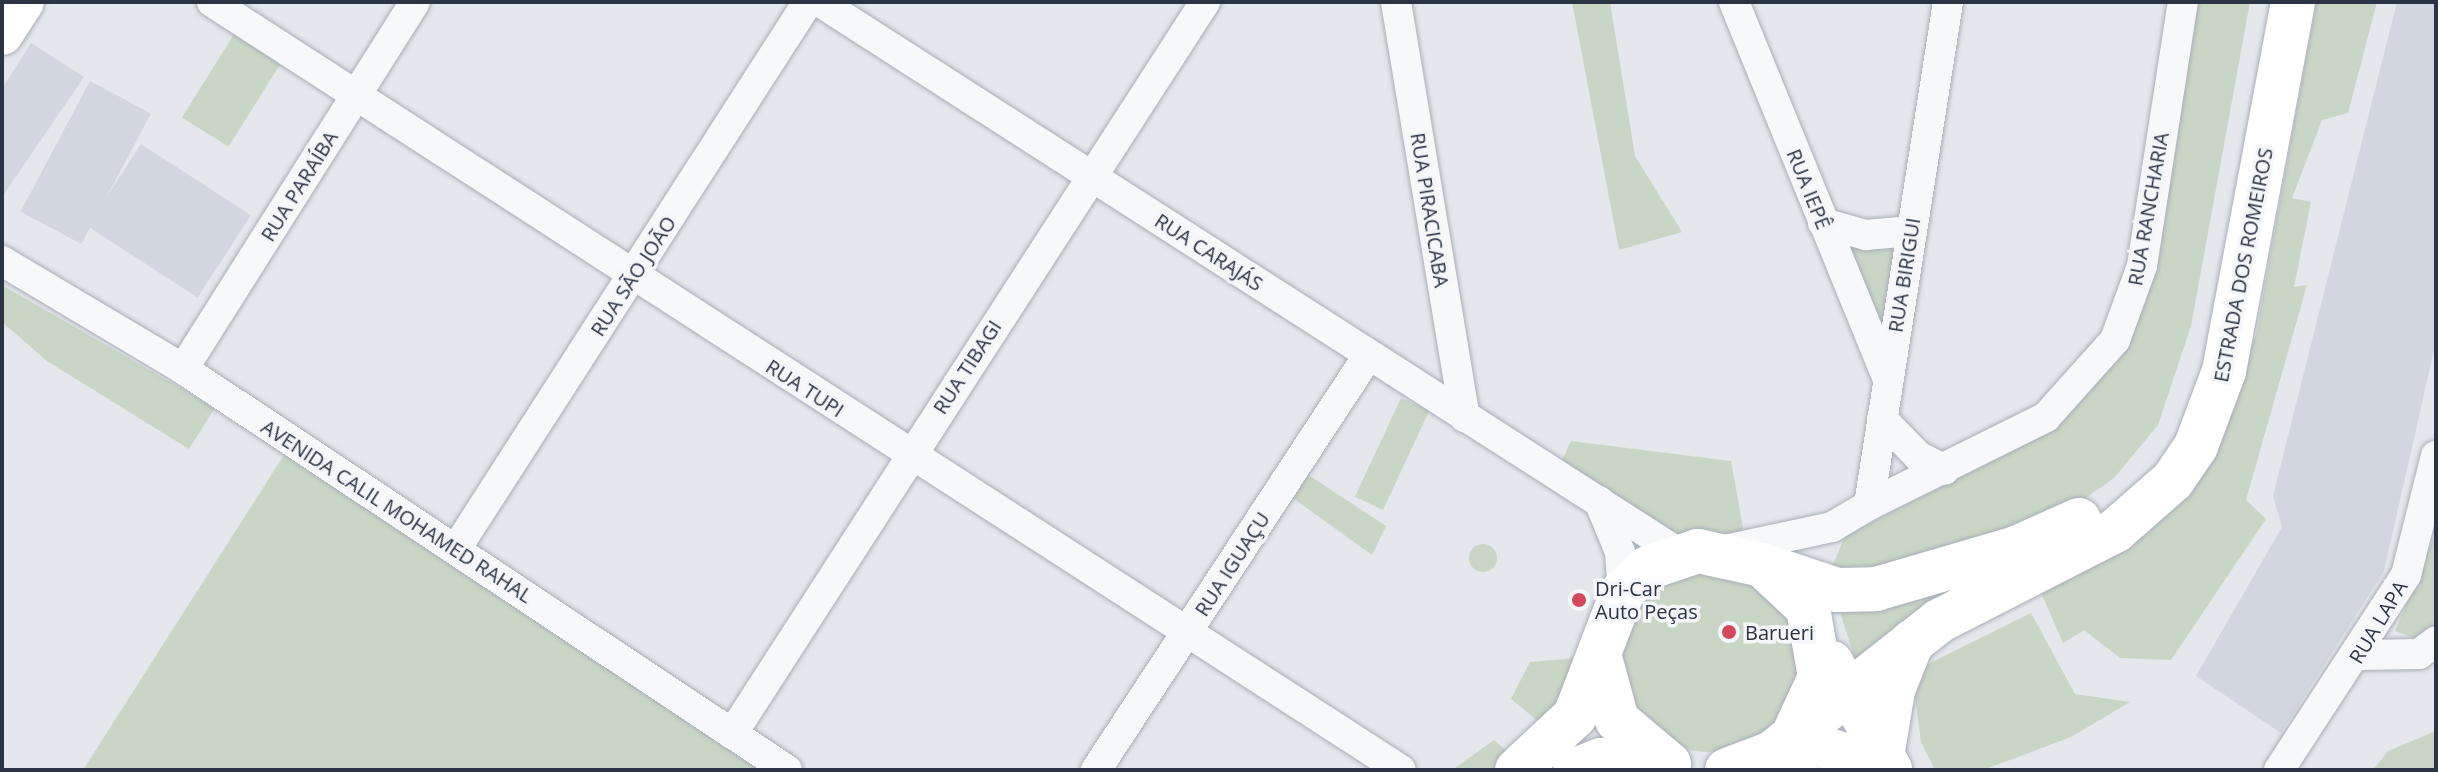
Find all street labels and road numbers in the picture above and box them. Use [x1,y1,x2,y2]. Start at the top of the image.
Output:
street label: RUA PARAÍBA [256,126,342,246]
street label: RUA RANCHARIA [2123,130,2173,288]
street label: RUA PIRACICABA [1406,131,1454,289]
street label: RUA IEPÊ [1782,145,1836,233]
street label: ESTRADA DOS ROMEIROS [2209,146,2277,384]
street label: RUA CARAJÁS [1150,208,1268,296]
street label: RUA SÃO JOÃO [585,211,681,341]
street label: RUA BIRIGUI [1883,216,1925,334]
street label: RUA TIBAGI [928,316,1006,418]
street label: RUA TUPI [762,354,848,422]
street label: AVENIDA CALIL MOHAMED RAHAL [257,414,537,608]
street label: RUA IGUAÇU [1189,507,1275,621]
street label: RUA LAPA [2344,576,2412,668]

